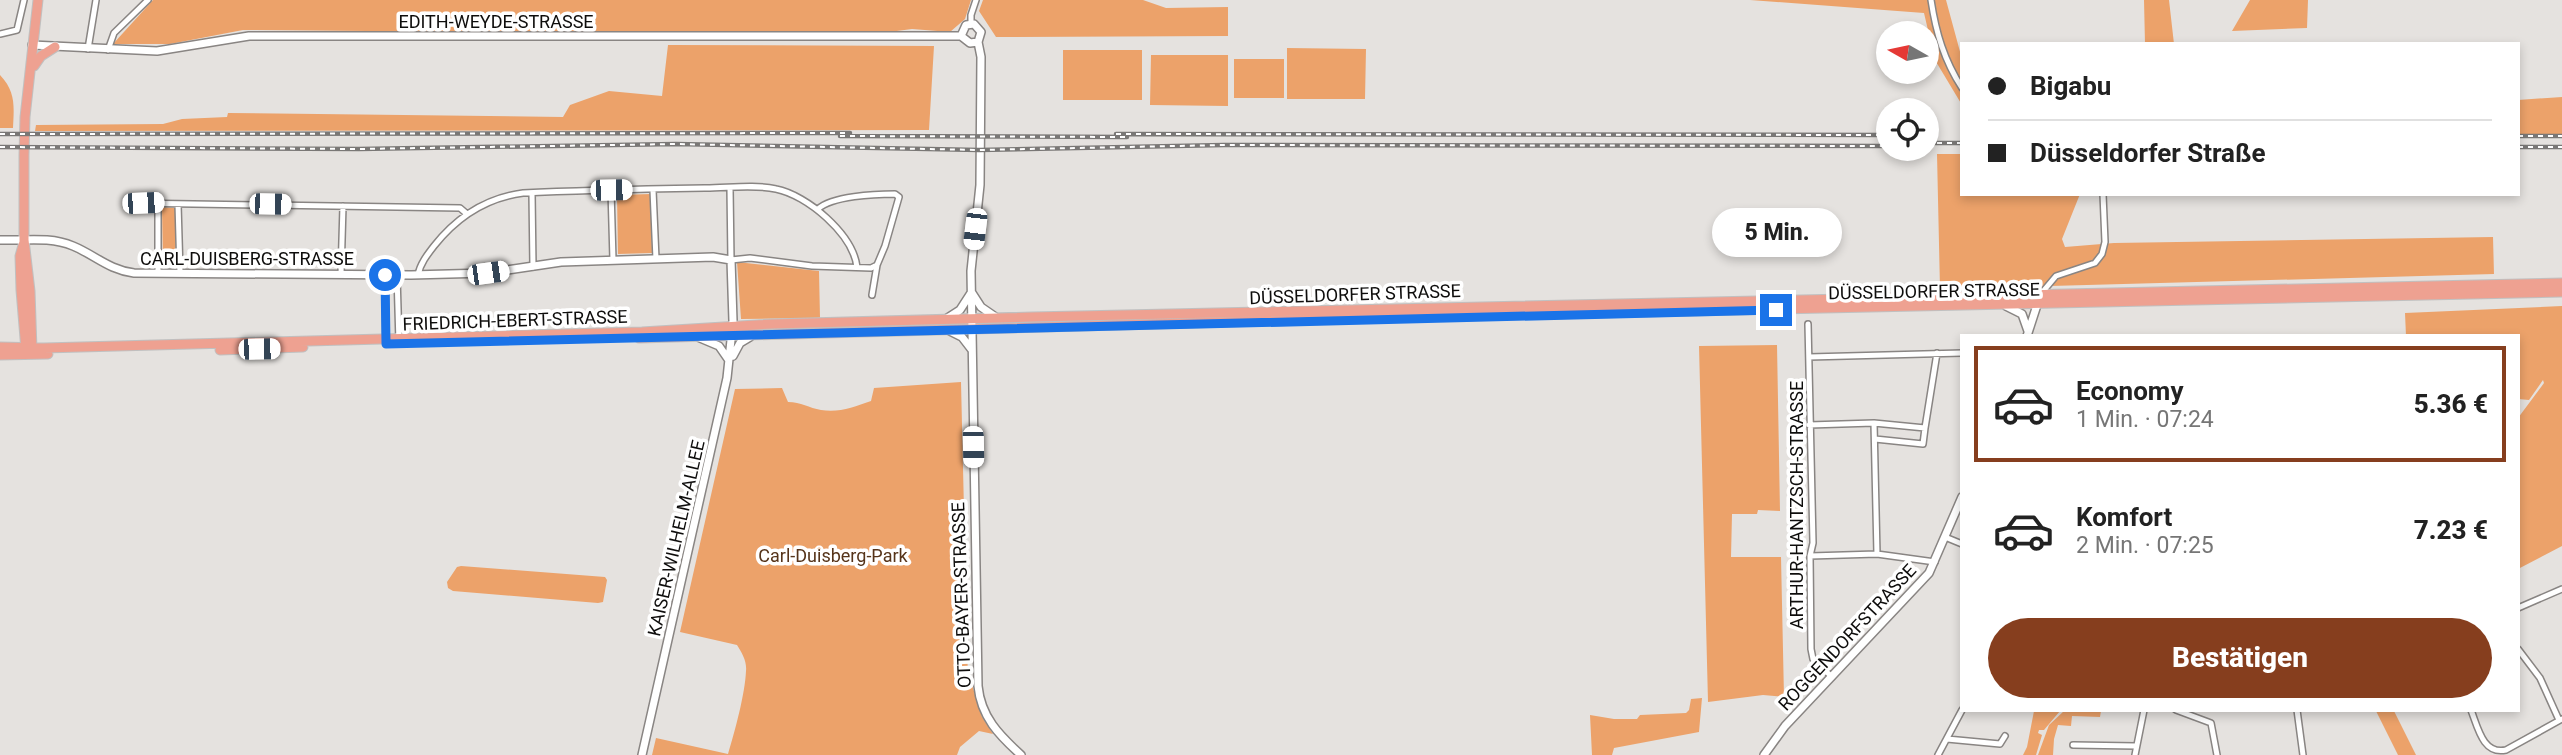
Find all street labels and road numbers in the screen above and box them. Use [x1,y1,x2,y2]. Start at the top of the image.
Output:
street label: EDITH-WEYDE-STRASSE [398,11,594,32]
street label: CARL-DUISBERG-STRASSE [140,248,354,269]
street label: DÜSSELDORFER STRASSE [1828,279,2040,303]
street label: DÜSSELDORFER STRASSE [1249,280,1461,308]
street label: FRIEDRICH-EBERT-STRASSE [402,306,628,334]
street label: ARTHUR-HANTZSCH-STRASSE [1786,381,1807,629]
street label: KAISER-WILHELM-ALLEE [643,438,709,638]
street label: OTTO-BAYER-STRASSE [947,502,975,688]
street label: ROGGENDORFSTRASSE [1774,560,1920,714]

